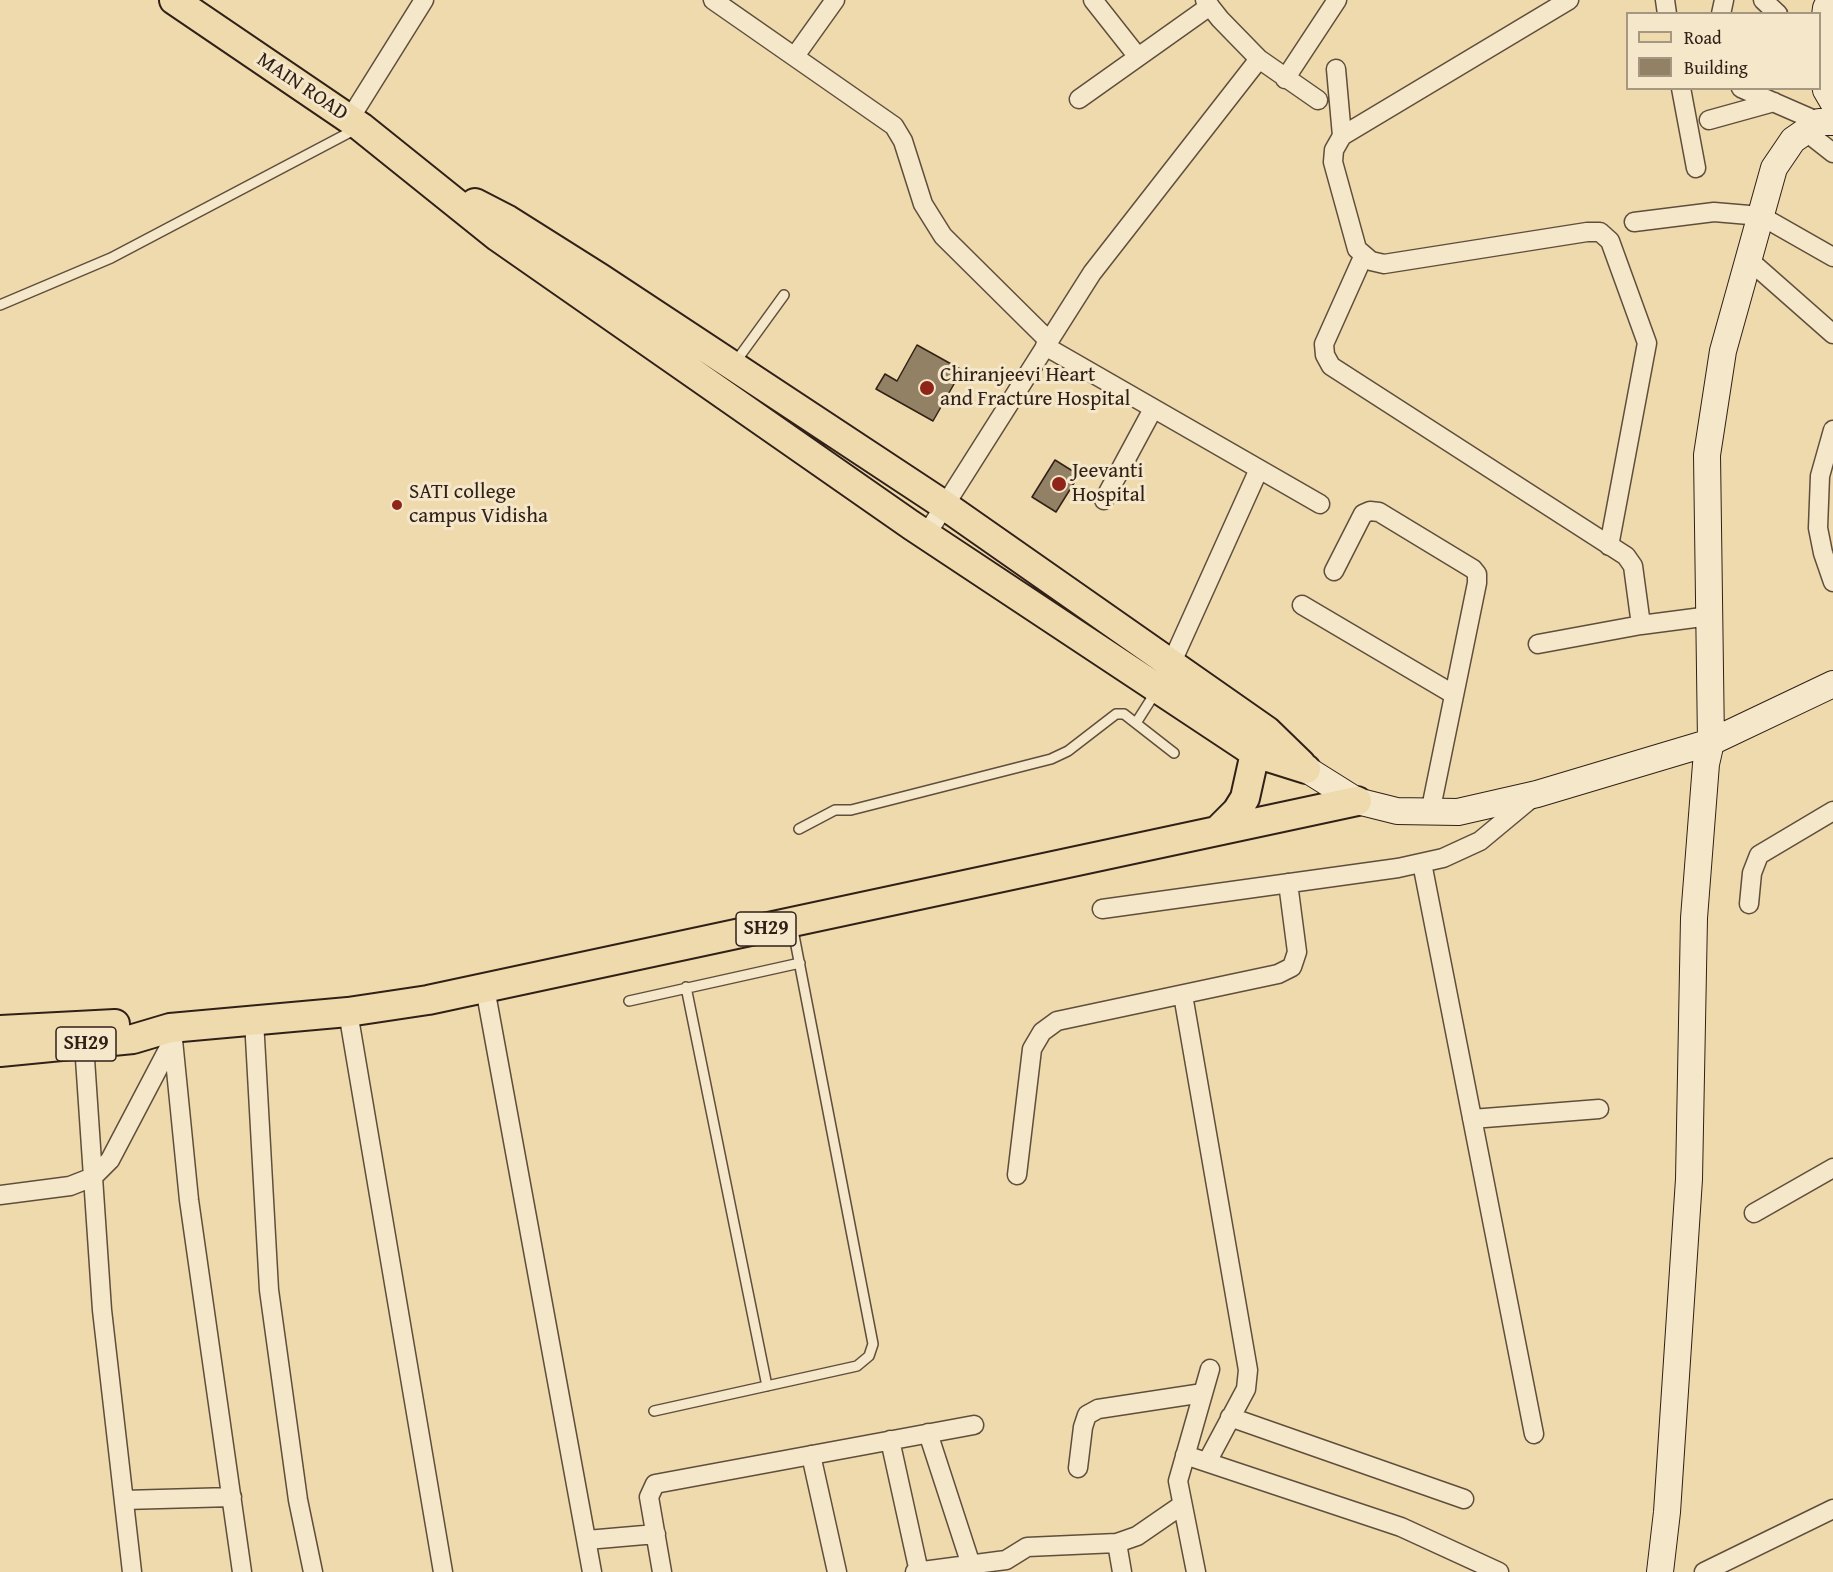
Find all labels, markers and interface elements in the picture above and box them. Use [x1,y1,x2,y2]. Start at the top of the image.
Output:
legend [1626,12,1821,90]
text: Road [1684,24,1722,51]
street label: MAIN ROAD [252,47,352,127]
text: Building [1684,54,1748,81]
place label: Chiranjeevi Heart and Fracture Hospital [940,363,1131,413]
marker: Chiranjeevi Heart and Fracture Hospital [918,379,936,397]
place label: Jeevanti Hospital [1072,459,1145,509]
marker: Jeevanti Hospital [1050,475,1068,493]
place label: SATI college campus Vidisha [409,480,548,530]
marker: SATI college campus Vidisha [390,498,404,512]
road number: SH29 [736,912,796,946]
road number: SH29 [56,1027,116,1061]

